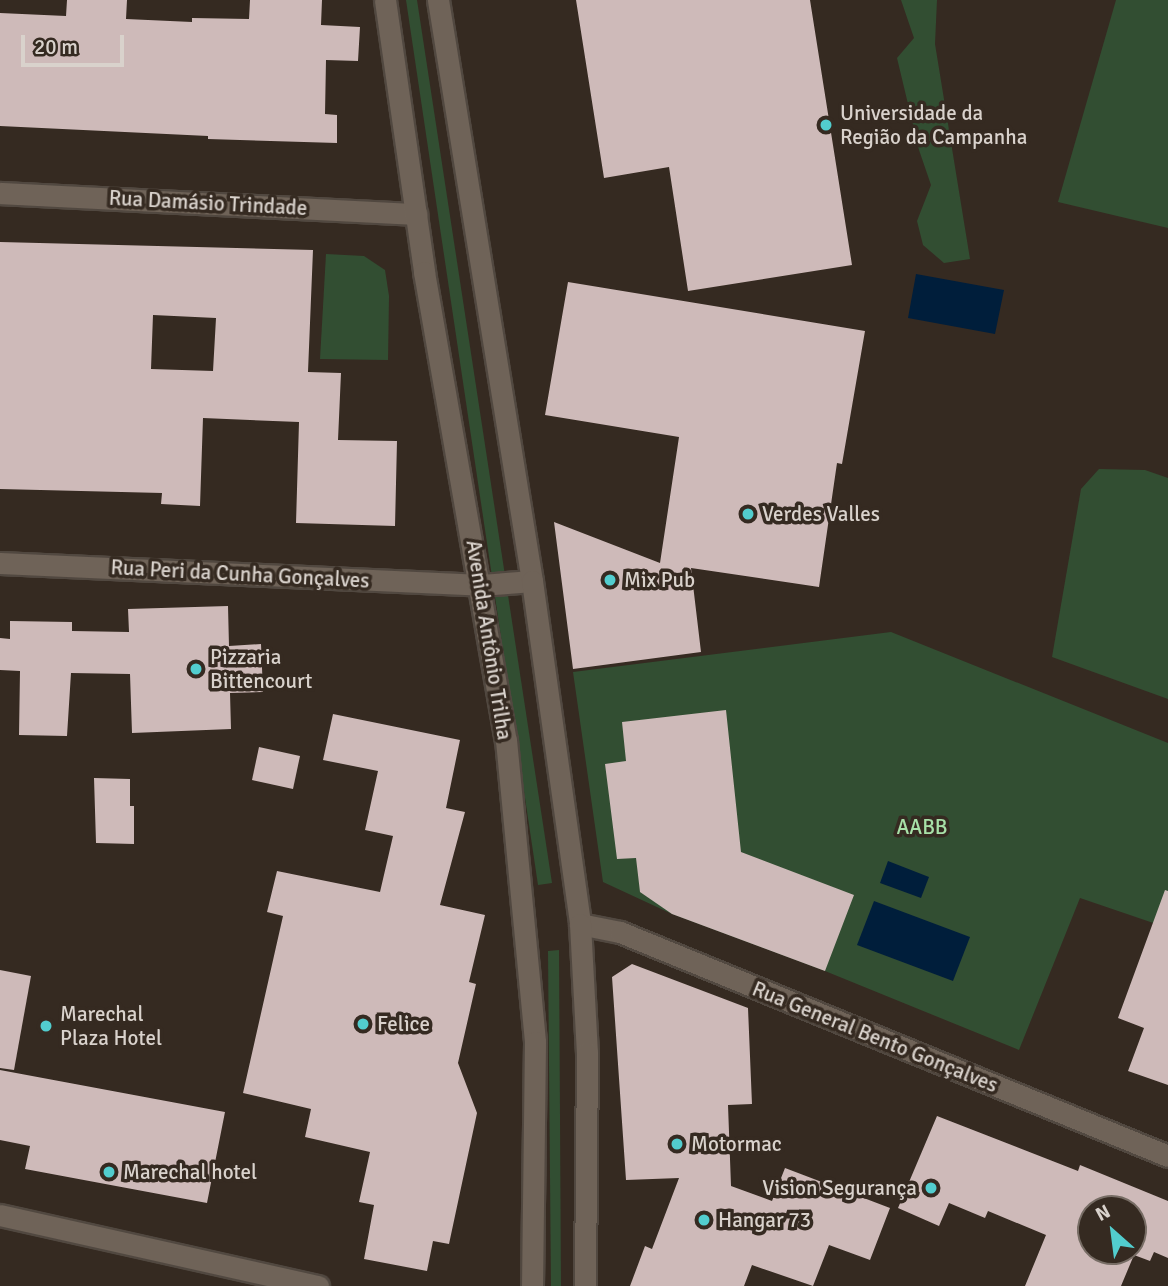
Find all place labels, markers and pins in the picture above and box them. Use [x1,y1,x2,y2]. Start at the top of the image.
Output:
place label: Universidade da Região da Campanha [840,100,1027,150]
marker: Universidade da Região da Campanha [818,117,834,133]
place label: Verdes Valles [762,501,880,527]
marker: Verdes Valles [740,506,756,522]
place label: Mix Pub [624,567,695,593]
marker: Mix Pub [602,572,618,588]
place label: Pizzaria Bittencourt [210,644,312,694]
marker: Pizzaria Bittencourt [188,661,204,677]
place label: Marechal Plaza Hotel [60,1001,162,1051]
place label: Felice [377,1011,430,1037]
marker: Felice [355,1016,371,1032]
marker: Marechal Plaza Hotel [38,1018,54,1034]
place label: Motormac [691,1131,782,1157]
marker: Motormac [669,1136,685,1152]
place label: Marechal hotel [123,1159,257,1185]
marker: Marechal hotel [101,1164,117,1180]
place label: Vision Segurança [762,1175,917,1201]
marker: Vision Segurança [923,1180,939,1196]
place label: Hangar 73 [718,1207,811,1233]
marker: Hangar 73 [696,1212,712,1228]

